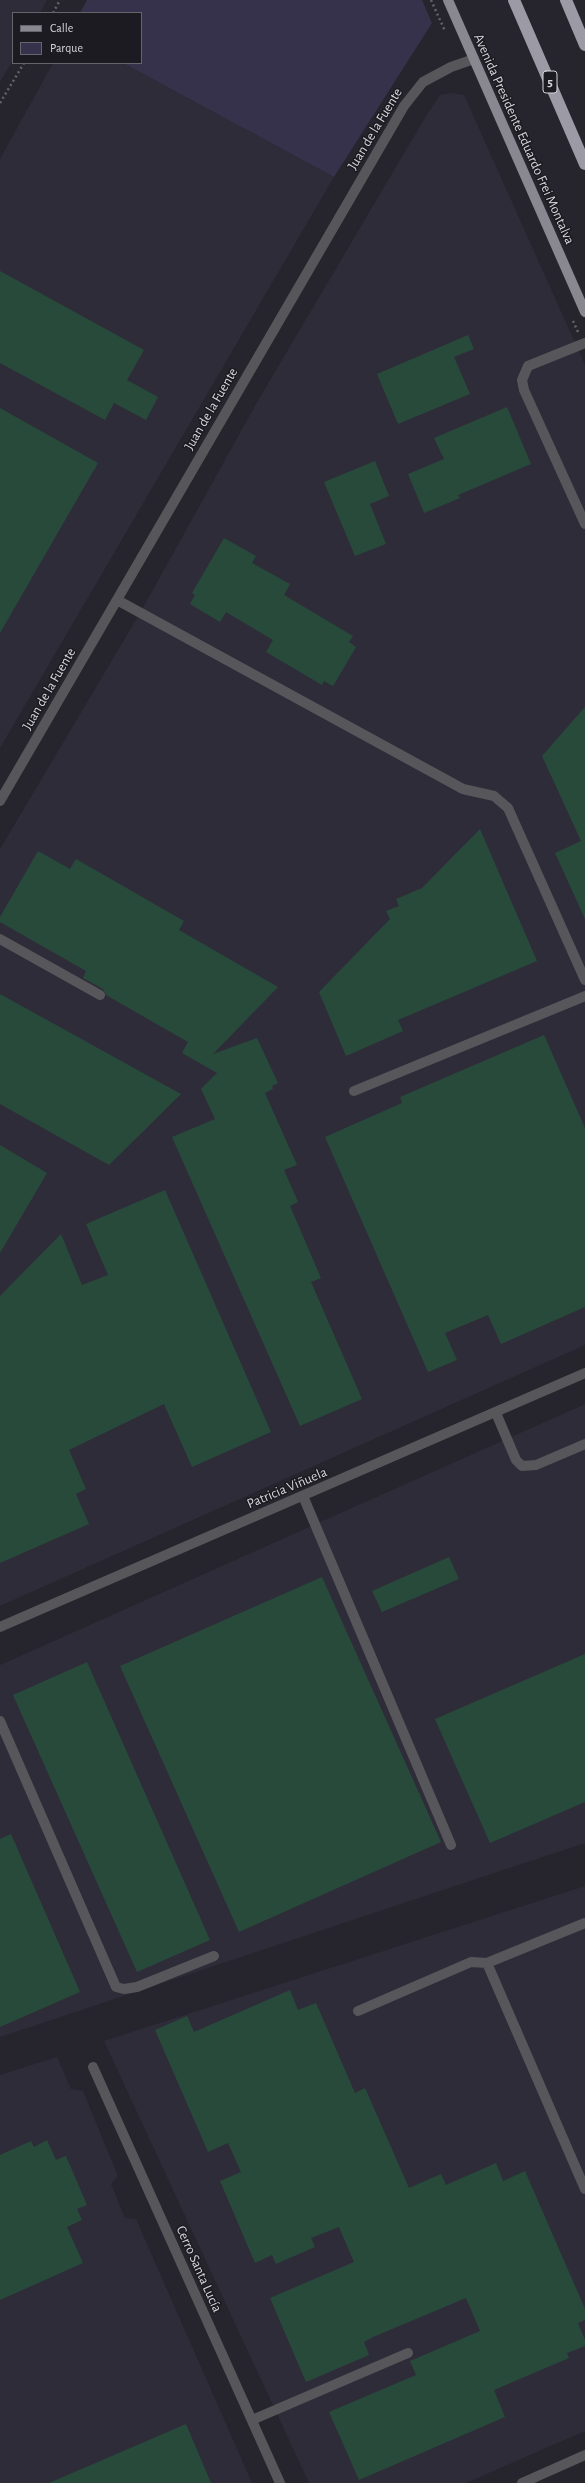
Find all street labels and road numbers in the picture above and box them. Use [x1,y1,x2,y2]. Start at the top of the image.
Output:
street label: Avenida Presidente Eduardo Frei Montalva [470,31,578,247]
road number: 5 [543,71,557,93]
street label: Juan de la Fuente [344,85,406,173]
street label: Juan de la Fuente [181,365,241,453]
street label: Juan de la Fuente [19,645,79,733]
street label: Patricia Viñuela [244,1464,330,1512]
street label: Cerro Santa Lucía [172,2223,226,2315]

